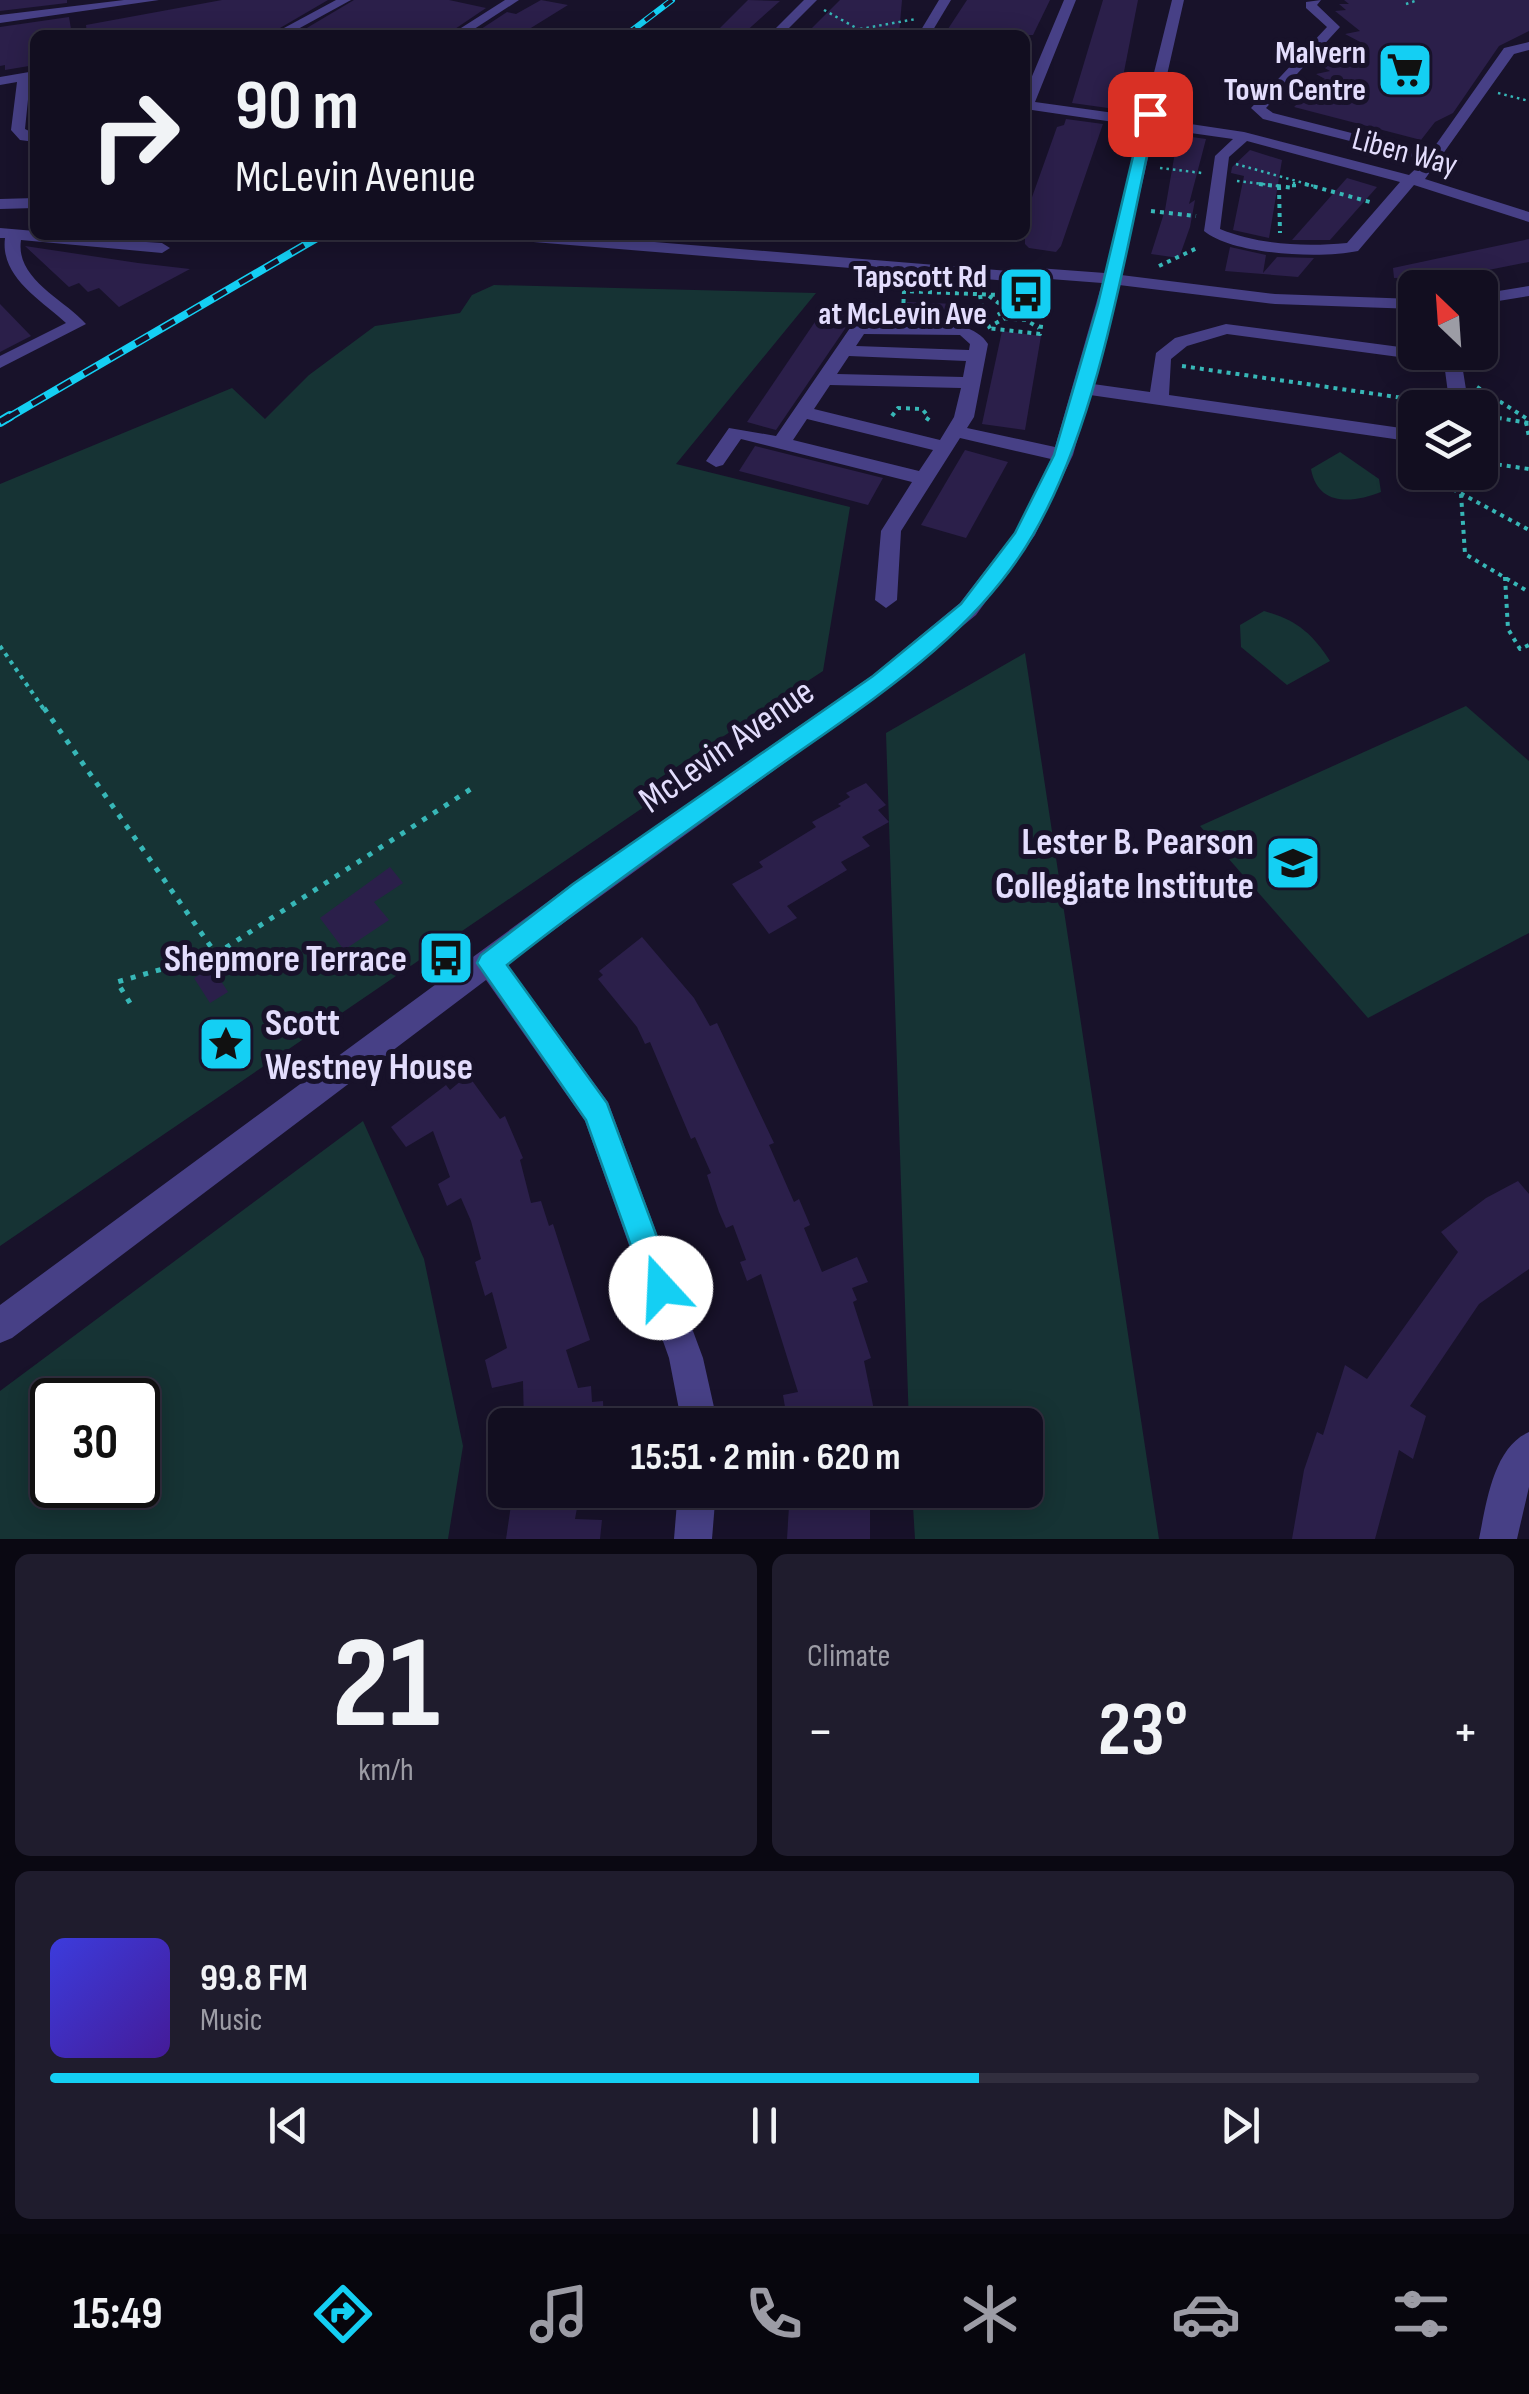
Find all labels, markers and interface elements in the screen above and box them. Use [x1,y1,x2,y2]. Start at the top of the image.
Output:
place label: Malvern Town Centre [1224,34,1366,110]
supermarket icon: Malvern Town Centre [1375,40,1435,100]
text: 90 m [235,65,359,149]
icon: right [70,70,200,200]
pin [1108,72,1193,157]
icon: arrive [1123,87,1178,142]
street label: Liben Way [1348,120,1461,185]
text: McLevin Avenue [235,150,476,205]
place label: Tapscott Rd at McLevin Ave [818,258,987,334]
bus stop icon: Tapscott Rd at McLevin Ave [996,264,1056,324]
north arrow [1398,270,1498,370]
map controls [1398,270,1498,490]
button: layers [1398,390,1498,490]
street label: McLevin Avenue [631,669,823,823]
place label: Lester B. Pearson Collegiate Institute [995,820,1254,909]
school or university icon: Lester B. Pearson Collegiate Institute [1263,833,1323,893]
bus stop icon: Shepmore Terrace [416,928,476,988]
place label: Shepmore Terrace [164,937,407,982]
place label: Scott Westney House [265,1001,473,1090]
place icon: Scott Westney House [196,1014,256,1074]
position arrow [609,1236,713,1340]
speed limit sign: 30 [30,1378,160,1508]
text: 15:51 · 2 min · 620 m [631,1435,900,1480]
text: 21 [332,1608,440,1764]
text: Climate [807,1637,890,1676]
text: 23° [1098,1686,1188,1777]
text: − [807,1699,834,1766]
text: + [1452,1699,1479,1766]
text: km/h [358,1751,414,1790]
text: 99.8 FM [200,1956,308,2001]
text: Music [200,2001,263,2040]
icon: previous [261,2098,316,2153]
icon: pause [737,2098,792,2153]
icon: next [1213,2098,1268,2153]
icon: directions [308,2279,378,2349]
icon: music [524,2279,594,2349]
icon: phone [739,2279,809,2349]
icon: climate [955,2279,1025,2349]
icon: car [1171,2279,1241,2349]
icon: filters [1386,2279,1456,2349]
text: 15:49 [73,2287,163,2342]

